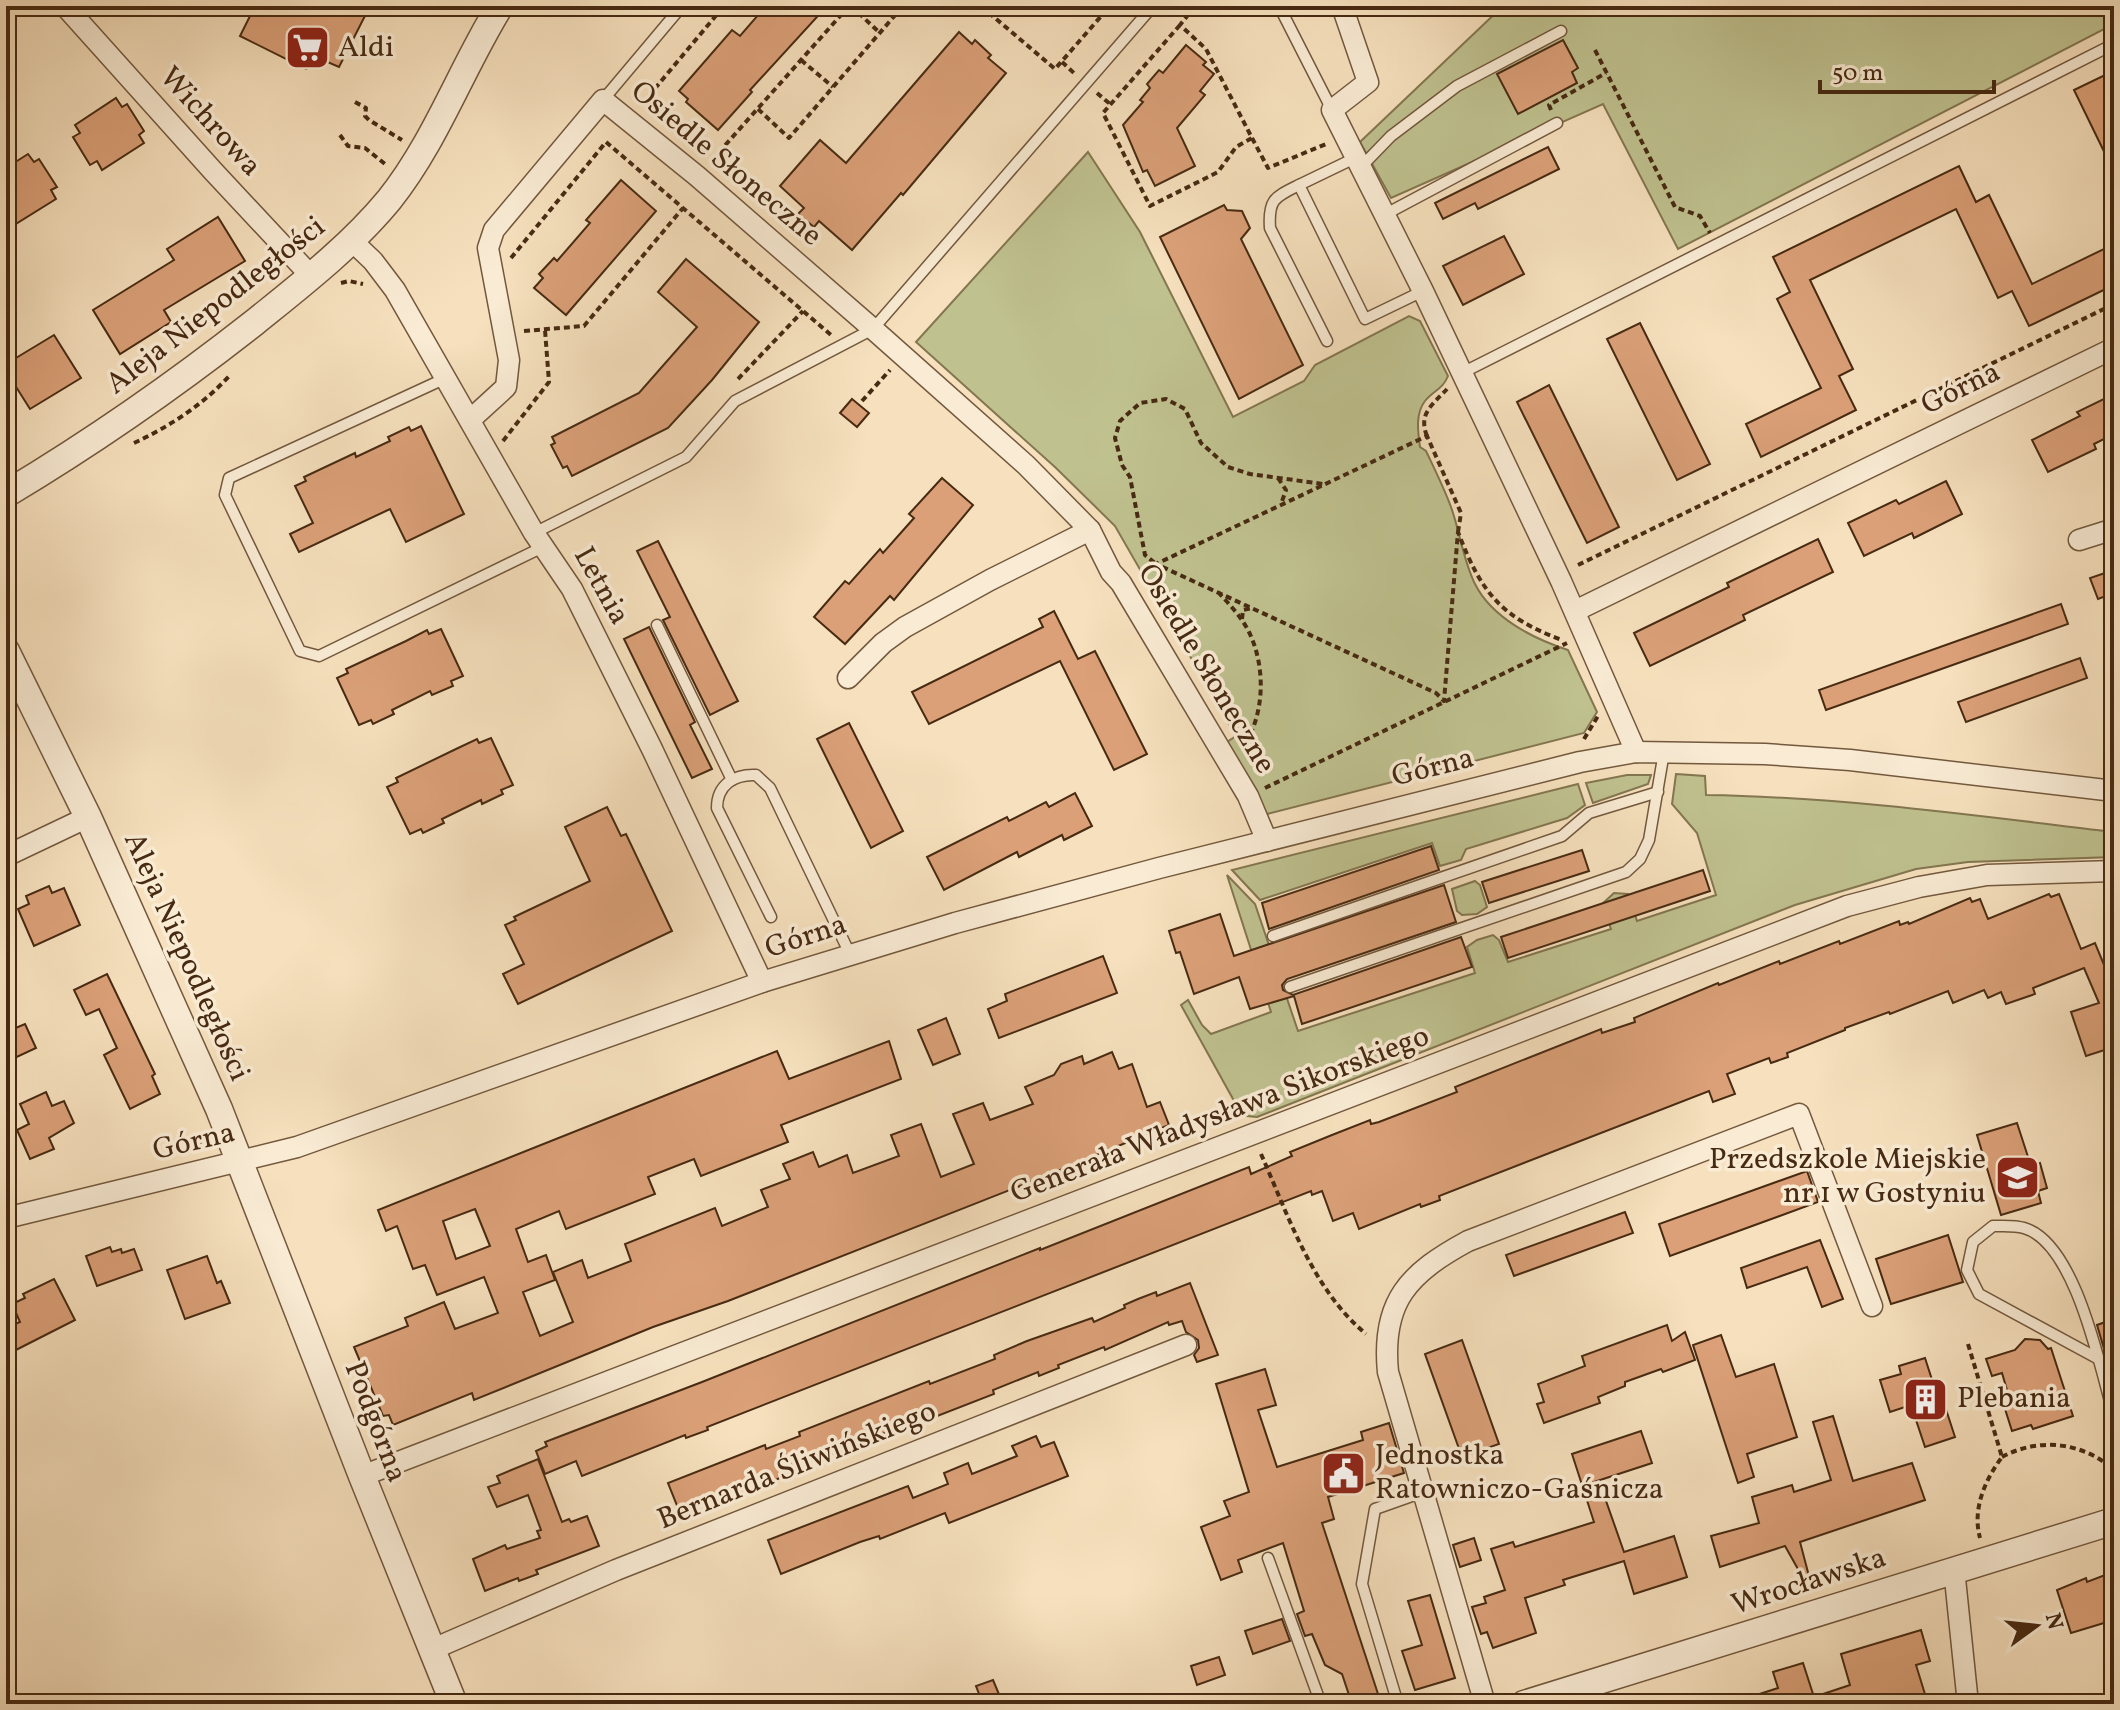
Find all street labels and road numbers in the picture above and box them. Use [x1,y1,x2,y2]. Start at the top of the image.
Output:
street label: Wichrowa [149,58,271,186]
street label: Osiedle Słoneczne [621,71,831,257]
street label: Aleja Niepodległości [97,207,335,405]
street label: Górna [1914,352,2008,426]
street label: Letnia [562,539,640,633]
street label: Osiedle Słoneczne [1127,556,1285,782]
street label: Górna [1388,738,1478,798]
street label: Aleja Niepodległości [112,826,260,1088]
street label: Górna [760,904,852,970]
street label: Generała Władysława Sikorskiego [1005,1016,1435,1214]
street label: Górna [149,1112,239,1172]
street label: Podgórna [333,1355,417,1489]
street label: Bernarda Śliwińskiego [651,1391,943,1541]
street label: Wrocławska [1726,1537,1892,1627]

